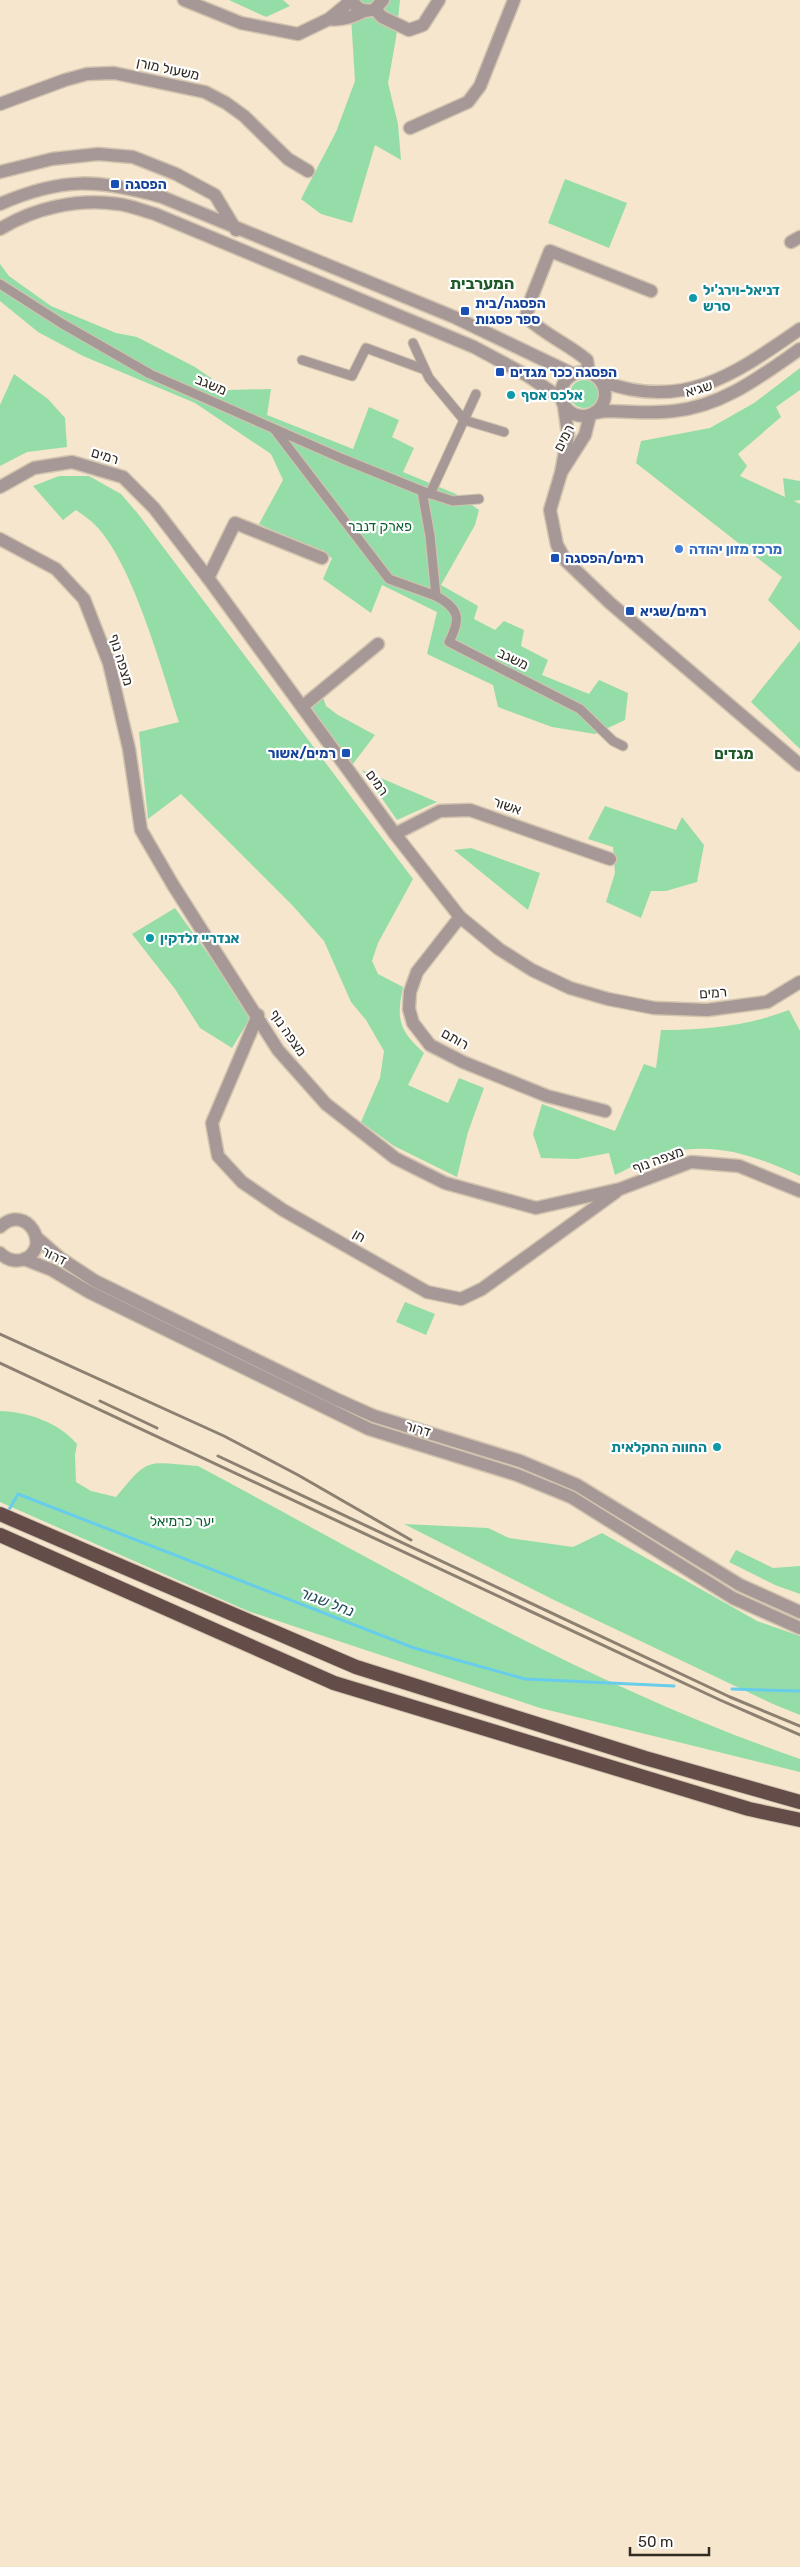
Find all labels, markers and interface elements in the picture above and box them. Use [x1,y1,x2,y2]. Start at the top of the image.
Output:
street label: משעול מורן [135,54,201,84]
place label: הפסגה [125,176,167,193]
marker: הפסגה [109,178,121,190]
district label: המערבית [450,274,514,293]
place label: דניאל-וירג'יל סרש [703,282,780,315]
marker: דניאל-וירג'יל סרש [687,292,699,304]
place label: הפסגה/בית ספר פסגות [475,295,546,328]
marker: הפסגה/בית ספר פסגות [459,305,471,317]
place label: הפסגה ככר מגדים [510,364,617,381]
marker: הפסגה ככר מגדים [494,366,506,378]
street label: משגב [193,371,229,399]
street label: שגיא [683,377,715,401]
place label: אלכס אסף [521,387,583,404]
marker: אלכס אסף [505,389,517,401]
street label: רמים [550,422,578,454]
street label: רמים [89,444,121,468]
park label: פארק דנבר [348,518,412,535]
place label: מרכז מזון יהודה [689,541,782,558]
marker: מרכז מזון יהודה [673,543,685,555]
place label: רמים/הפסגה [565,550,644,567]
marker: רמים/הפסגה [549,552,561,564]
place label: רמים/שגיא [640,603,707,620]
marker: רמים/שגיא [624,605,636,617]
street label: מצפה נוף [105,632,137,688]
street label: משגב [495,644,531,674]
place label: רמים/אשור [268,745,336,762]
district label: מגדים [714,745,754,763]
marker: רמים/אשור [340,747,352,759]
street label: רמים [362,767,392,799]
street label: אשור [490,793,524,819]
place label: אנדריי זלדקין [160,930,240,947]
marker: אנדריי זלדקין [144,932,156,944]
street label: רמים [699,984,727,1002]
street label: מצפה נוף [266,1006,310,1060]
street label: רותם [438,1025,472,1053]
street label: מצפה נוף [630,1143,686,1177]
street label: חן [349,1226,369,1246]
street label: דרור [39,1243,70,1269]
street label: דרור [403,1417,433,1441]
place label: החווה החקלאית [611,1439,707,1456]
marker: החווה החקלאית [711,1441,723,1453]
park label: יער כרמיאל [150,1513,214,1530]
water label: נחל שגור [298,1584,356,1620]
scale bar [630,2524,709,2556]
text: 50 m [638,2533,673,2551]

